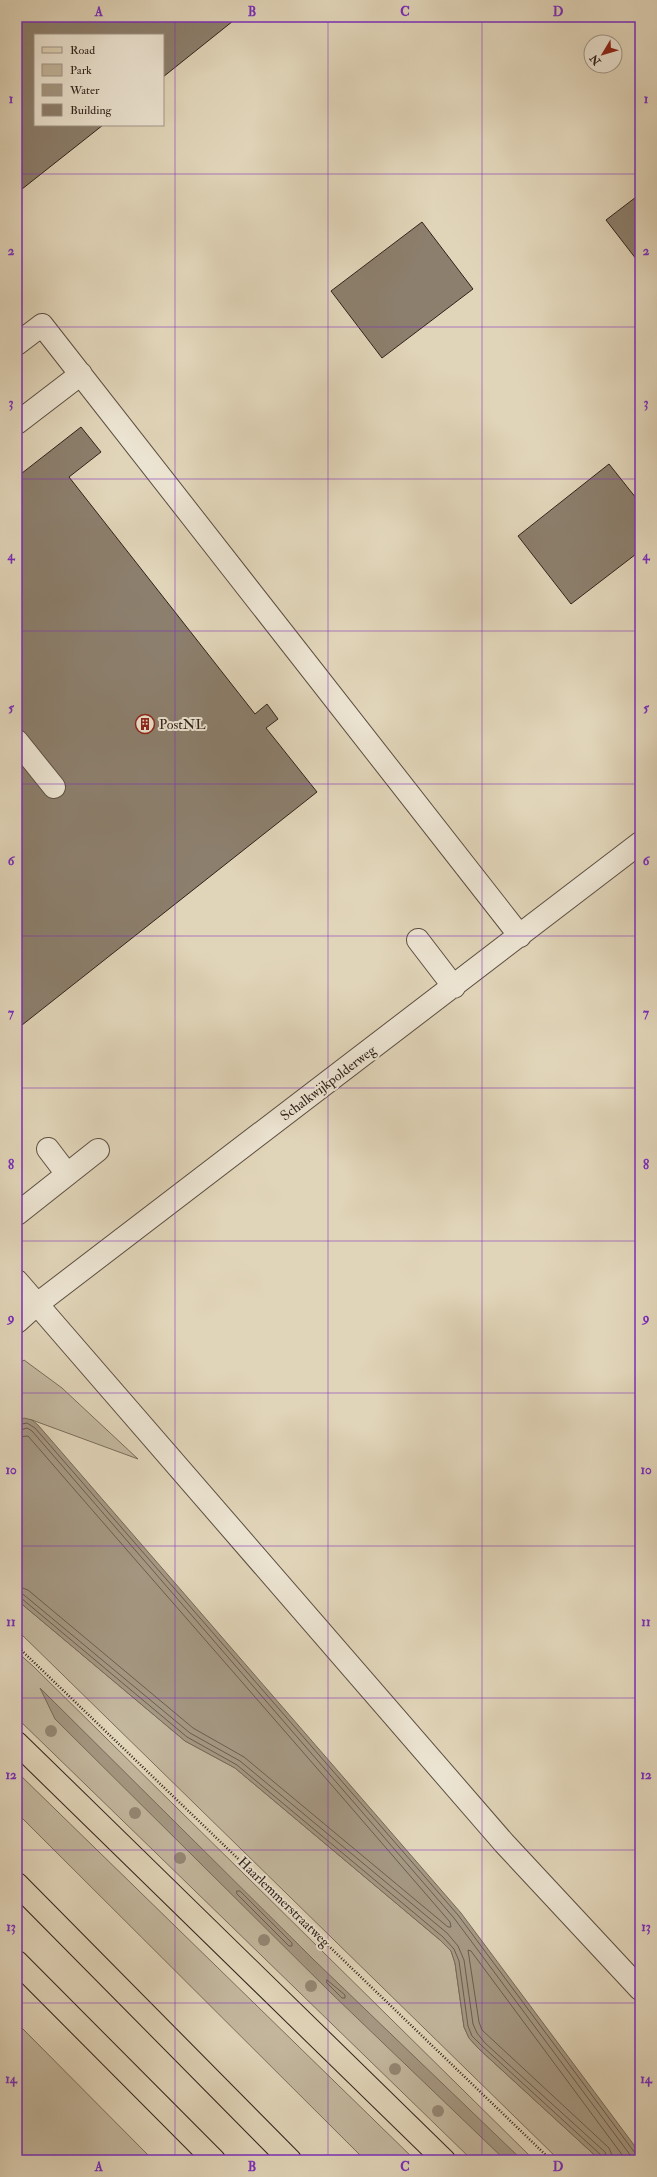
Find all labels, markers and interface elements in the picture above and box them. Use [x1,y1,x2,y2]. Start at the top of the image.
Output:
text: A [94,4,104,20]
text: B [248,4,256,20]
text: C [400,4,410,20]
text: D [553,4,564,20]
legend [34,34,164,126]
north arrow [583,34,623,74]
text: Road [70,43,95,58]
text: N [587,51,604,69]
text: Park [70,63,92,78]
text: Water [69,83,100,98]
text: 1 [9,91,14,107]
text: 1 [644,91,649,107]
text: Building [70,103,113,118]
text: 2 [8,243,15,259]
text: 2 [643,243,650,259]
text: 3 [9,395,14,411]
text: 3 [644,395,649,411]
text: 4 [6,548,15,564]
text: 4 [641,548,650,564]
text: 5 [8,700,14,716]
text: 5 [643,700,649,716]
building icon: PostNL [134,713,156,735]
place label: PostNL [159,716,206,733]
text: 6 [8,853,16,869]
text: 6 [643,853,651,869]
text: 7 [8,1005,15,1021]
text: 7 [643,1005,650,1021]
street label: Schalkwijkpolderweg [277,1041,381,1125]
text: 8 [8,1157,14,1173]
text: 8 [643,1157,649,1173]
text: 9 [6,1310,15,1326]
text: 9 [641,1310,650,1326]
text: 10 [5,1462,17,1478]
text: 10 [640,1462,652,1478]
text: 11 [6,1614,16,1630]
text: 11 [641,1614,651,1630]
text: 12 [5,1767,17,1783]
text: 12 [640,1767,652,1783]
street label: Haarlemmerstraatweg [234,1853,335,1951]
text: 13 [6,1919,16,1935]
text: 13 [641,1919,651,1935]
text: 14 [5,2071,18,2087]
text: 14 [640,2071,653,2087]
text: A [94,2159,104,2175]
text: B [248,2159,256,2175]
text: C [400,2159,410,2175]
text: D [553,2159,564,2175]

